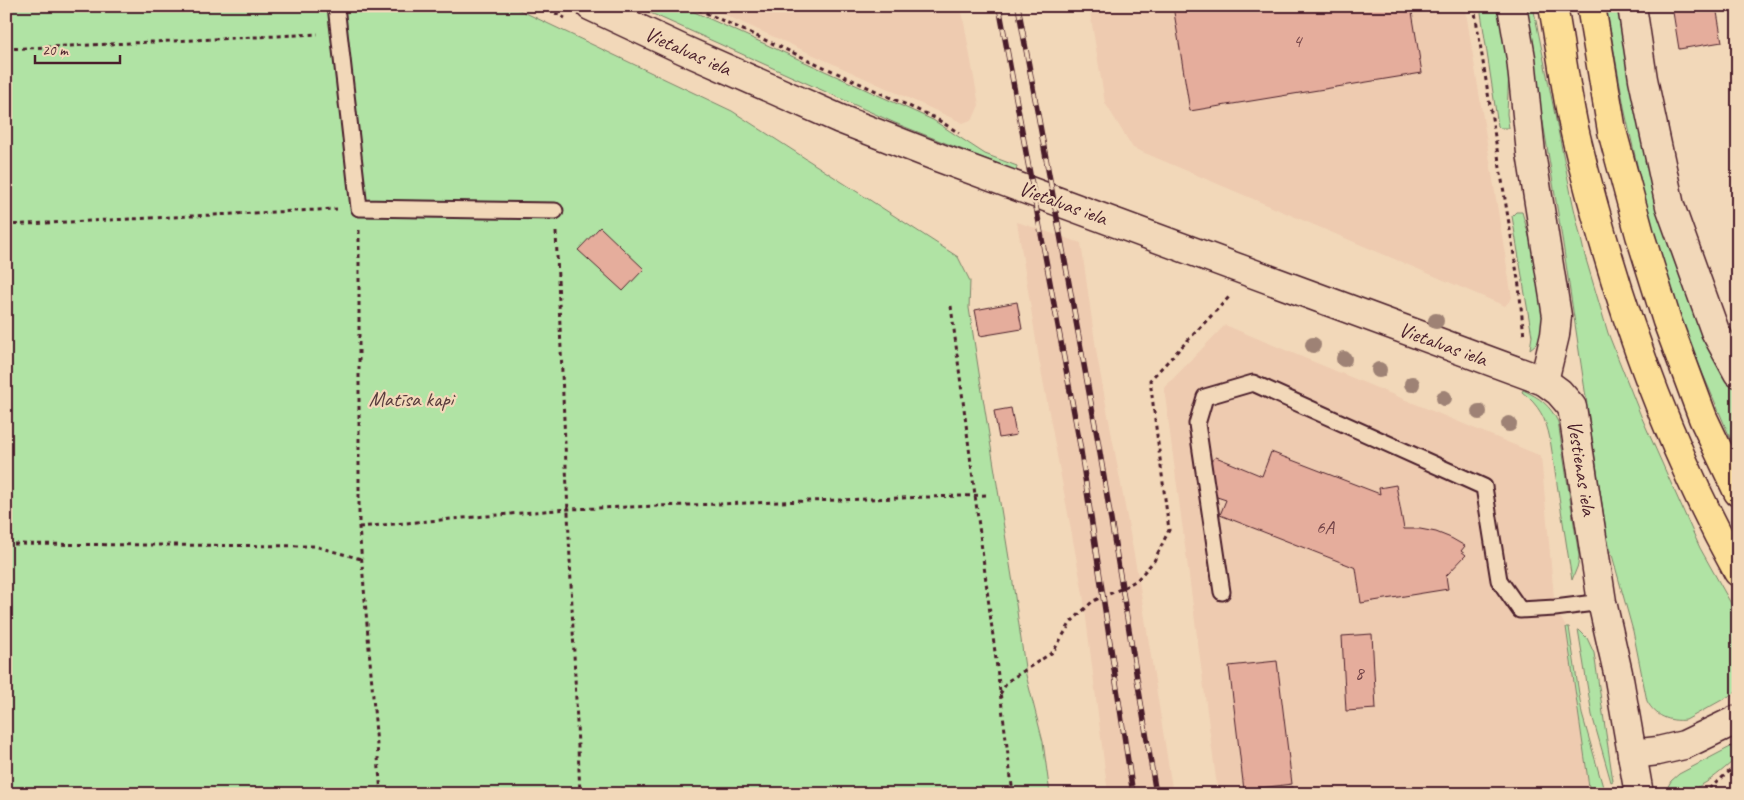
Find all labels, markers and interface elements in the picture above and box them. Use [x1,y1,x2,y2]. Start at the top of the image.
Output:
street label: Vietalvas iela [641,20,737,82]
house number: 4 [1293,29,1304,53]
scale bar [35,32,120,64]
text: 20 m [42,41,69,60]
street label: Vietalvas iela [1015,175,1112,232]
street label: Vietalvas iela [1395,316,1492,373]
park label: Matīsa kapi [369,386,456,412]
street label: Vestienas iela [1562,419,1603,519]
house number: 6A [1316,515,1336,539]
house number: 8 [1355,661,1366,685]

